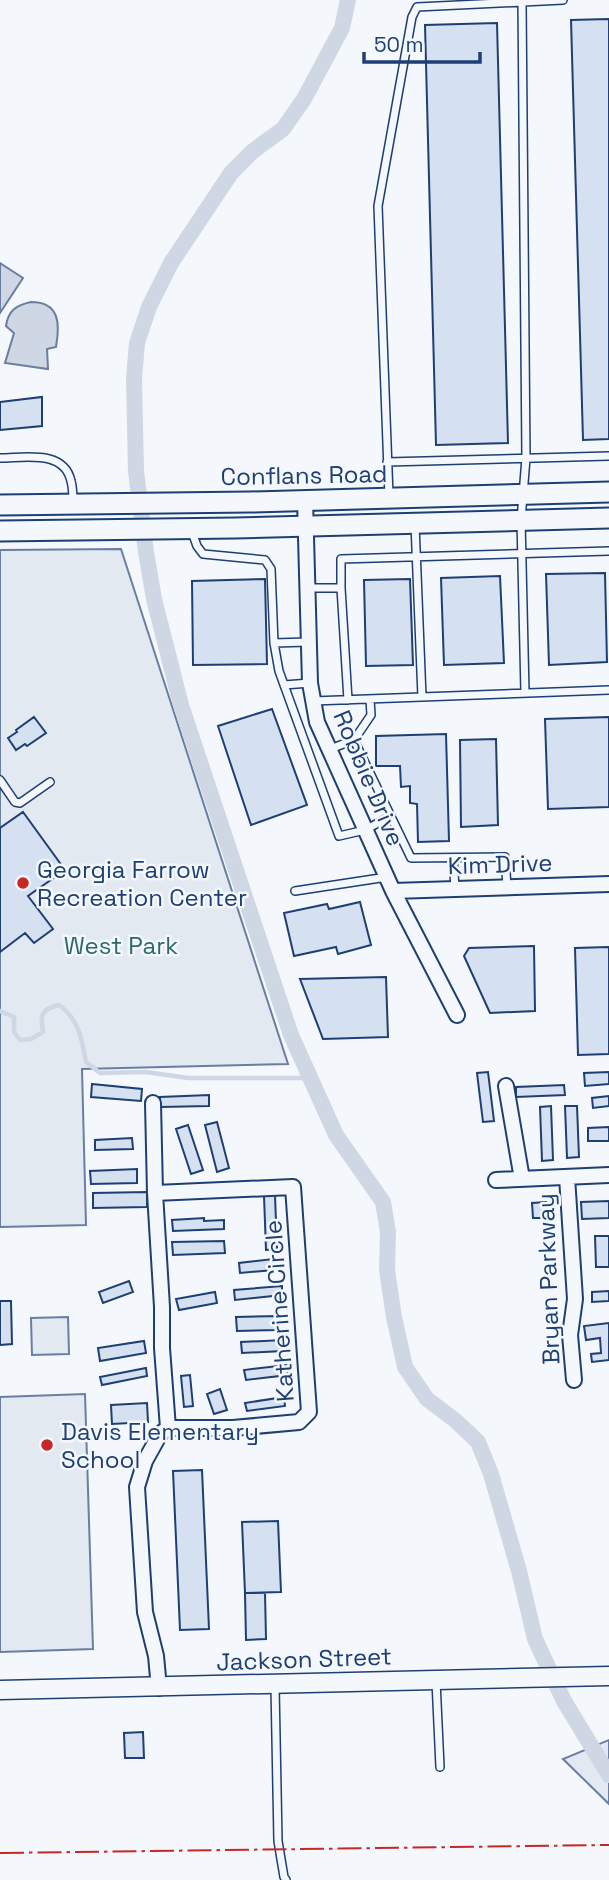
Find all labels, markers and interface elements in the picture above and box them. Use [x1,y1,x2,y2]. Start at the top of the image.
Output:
scale bar [364,21,480,65]
text: 50 m [374,31,424,58]
street label: Conflans Road [220,458,388,492]
street label: Robbie Drive [326,705,412,851]
street label: Kim Drive [447,847,553,881]
place label: Georgia Farrow Recreation Center [37,854,247,913]
marker: Georgia Farrow Recreation Center [15,875,31,891]
park label: West Park [64,930,178,961]
street label: Bryan Parkway [530,1193,566,1365]
street label: Katherine Circle [257,1219,301,1403]
place label: Davis Elementary School [61,1416,259,1475]
marker: Davis Elementary School [39,1437,55,1453]
street label: Jackson Street [216,1640,392,1678]

